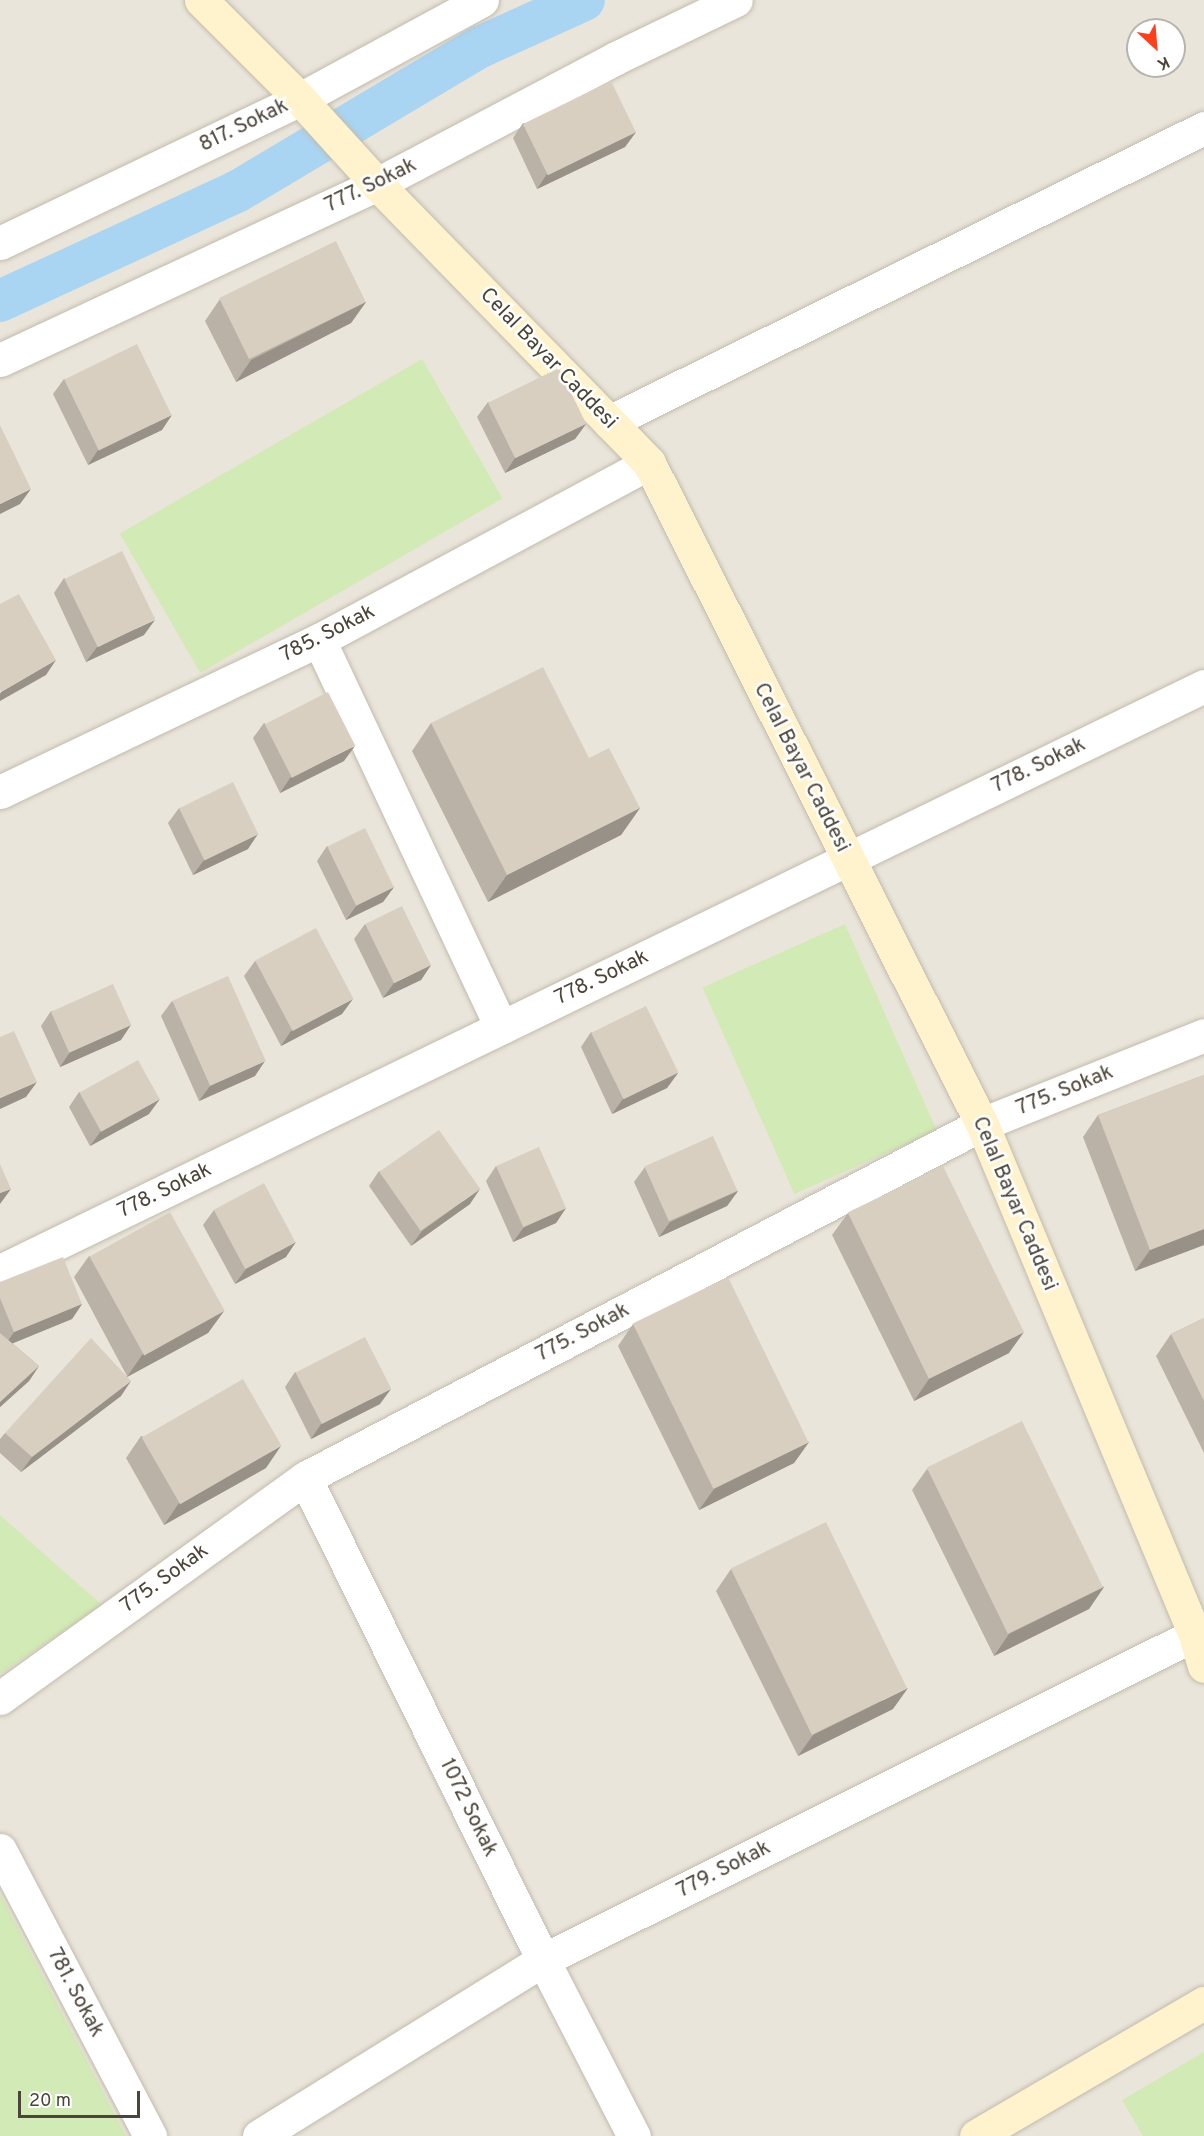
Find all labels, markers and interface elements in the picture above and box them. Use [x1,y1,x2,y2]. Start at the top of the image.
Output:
north arrow [1126,18,1186,78]
text: K [1154,51,1172,74]
street label: 817. Sokak [195,94,293,158]
street label: 777. Sokak [321,153,421,219]
street label: Celal Bayar Caddesi [474,283,622,435]
street label: 785. Sokak [277,599,379,669]
street label: Celal Bayar Caddesi [747,679,855,857]
street label: 778. Sokak [988,733,1090,799]
street label: 778. Sokak [551,945,653,1011]
street label: 775. Sokak [1013,1060,1117,1122]
street label: Celal Bayar Caddesi [966,1113,1062,1295]
street label: 778. Sokak [114,1158,216,1224]
street label: 775. Sokak [532,1298,634,1368]
street label: 775. Sokak [116,1539,214,1619]
street label: 1072 Sokak [433,1755,503,1861]
street label: 779. Sokak [673,1836,775,1904]
street label: 781. Sokak [41,1944,109,2042]
scale bar [21,2079,142,2117]
text: 20 m [29,2090,71,2113]

